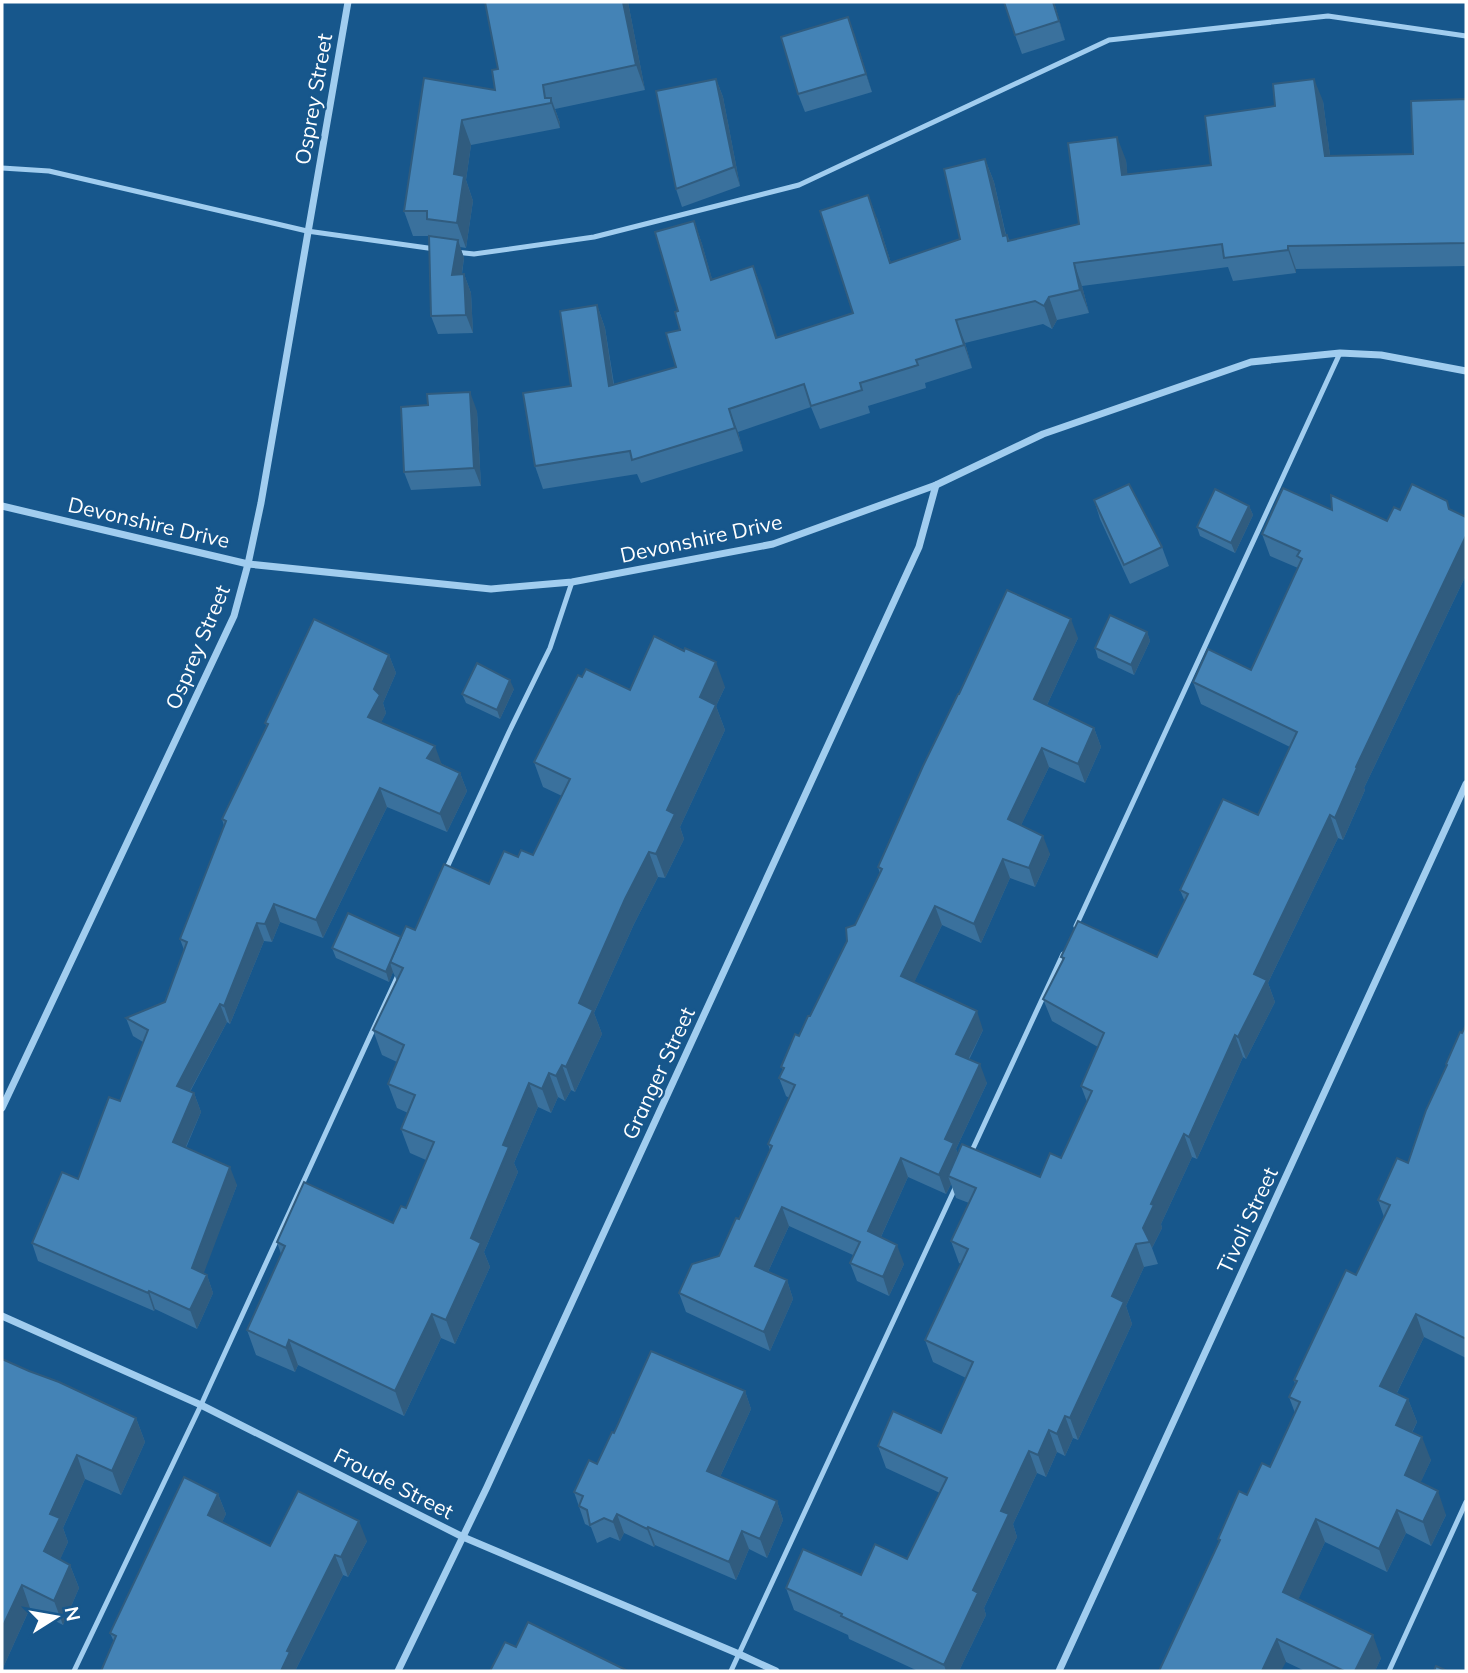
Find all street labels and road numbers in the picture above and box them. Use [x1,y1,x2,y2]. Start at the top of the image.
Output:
street label: Osprey Street [289,31,337,167]
street label: Devonshire Drive [66,491,232,553]
street label: Devonshire Drive [618,508,784,568]
street label: Osprey Street [159,581,235,713]
street label: Granger Street [616,1003,700,1143]
street label: Tivoli Street [1211,1163,1283,1277]
street label: Froude Street [330,1442,458,1524]

